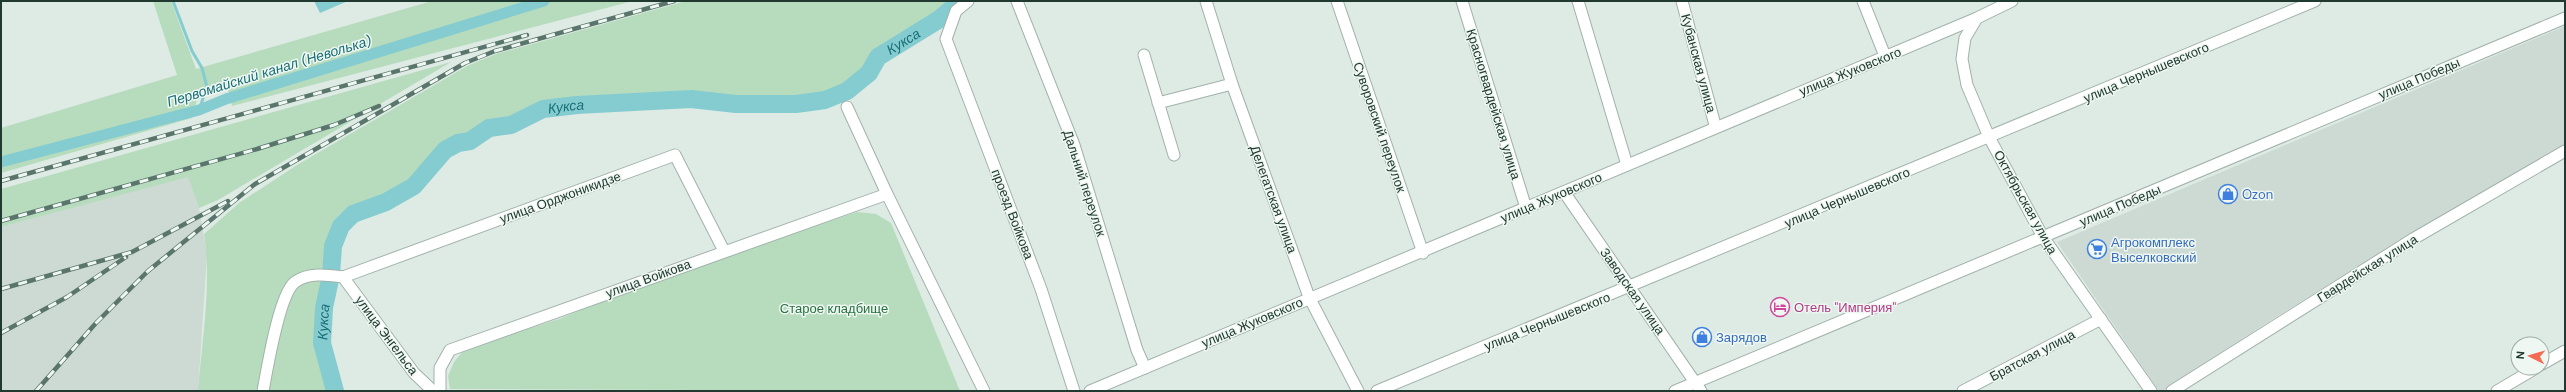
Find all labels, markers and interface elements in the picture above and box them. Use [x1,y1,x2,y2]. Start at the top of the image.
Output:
street label: Кубанская улица [1677,12,1720,115]
water label: Кукса [883,24,924,59]
street label: Красногвардейская улица [1462,27,1525,182]
water label: Первомайский канал (Неволька) [165,31,373,111]
street label: улица Чернышевского [2081,38,2211,107]
street label: улица Жуковского [1797,43,1904,100]
street label: улица Победы [2376,54,2463,103]
street label: Суворовский переулок [1349,60,1410,195]
water label: Кукса [547,96,585,117]
street label: Дальний переулок [1059,128,1110,239]
street label: Делегатская улица [1246,143,1301,256]
street label: Октябрьская улица [1990,147,2062,258]
street label: улица Чернышевского [1782,163,1912,232]
street label: проезд Войкова [988,167,1038,262]
street label: улица Орджоникидзе [497,168,623,227]
street label: улица Жуковского [1498,168,1605,227]
street label: улица Победы [2077,181,2164,230]
shop icon: Ozon [2217,183,2239,205]
place label: Ozon [2242,186,2273,203]
street label: Гвардейская улица [2314,230,2421,306]
place label: Агрокомплекс Выселковский [2111,234,2196,266]
supermarket icon: Агрокомплекс Выселковский [2086,238,2108,260]
street label: Заводская улица [1596,245,1669,339]
street label: улица Войкова [603,255,694,302]
street label: улица Чернышевского [1482,288,1613,355]
street label: улица Энгельса [351,292,422,379]
street label: улица Жуковского [1199,293,1306,352]
hotel icon: Отель "Империя" [1769,296,1791,318]
place label: Отель "Империя" [1794,299,1896,316]
park label: Старое кладбище [780,300,888,317]
water label: Кукса [313,302,334,340]
street label: Братская улица [1987,325,2079,385]
shop icon: Зарядов [1691,326,1713,348]
place label: Зарядов [1716,329,1767,346]
north arrow [2510,336,2550,376]
text: N [2513,351,2527,360]

